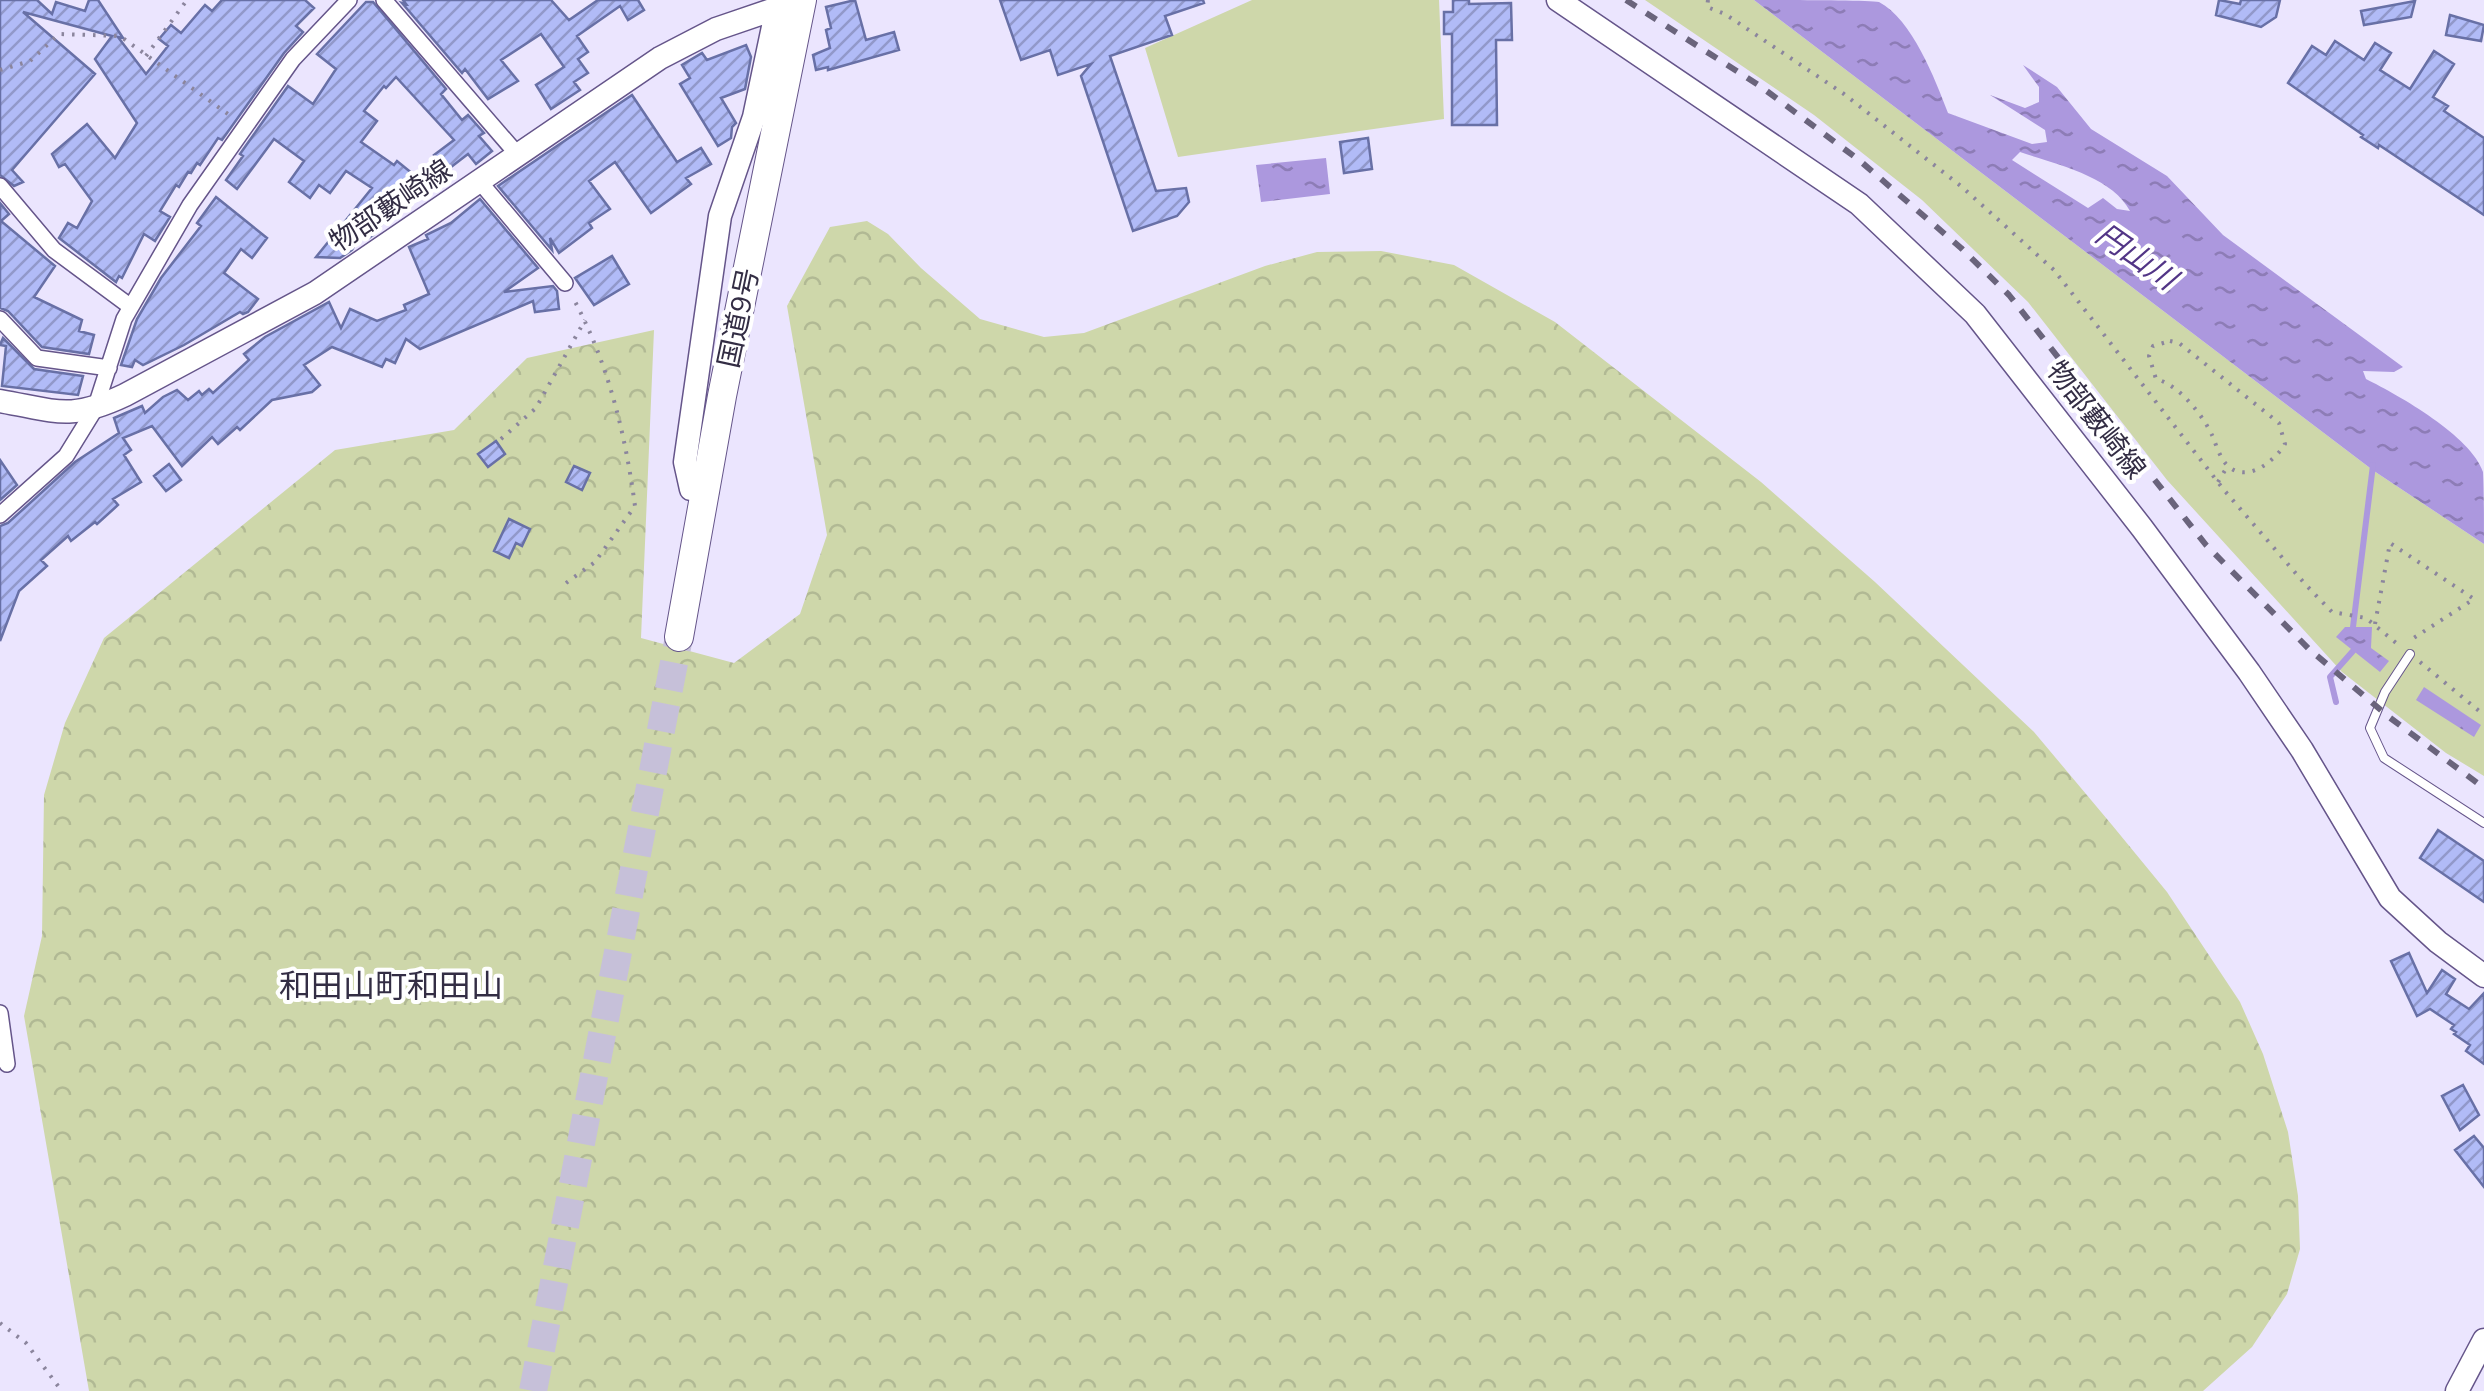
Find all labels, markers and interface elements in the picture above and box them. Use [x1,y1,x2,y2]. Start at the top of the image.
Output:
street label: 物部藪崎線 [322,151,460,261]
water label: 円山川 [2087,214,2187,301]
street label: 国道9号 [710,265,768,371]
street label: 物部藪崎線 [2038,353,2154,487]
district label: 和田山町和田山 [279,965,503,1008]

